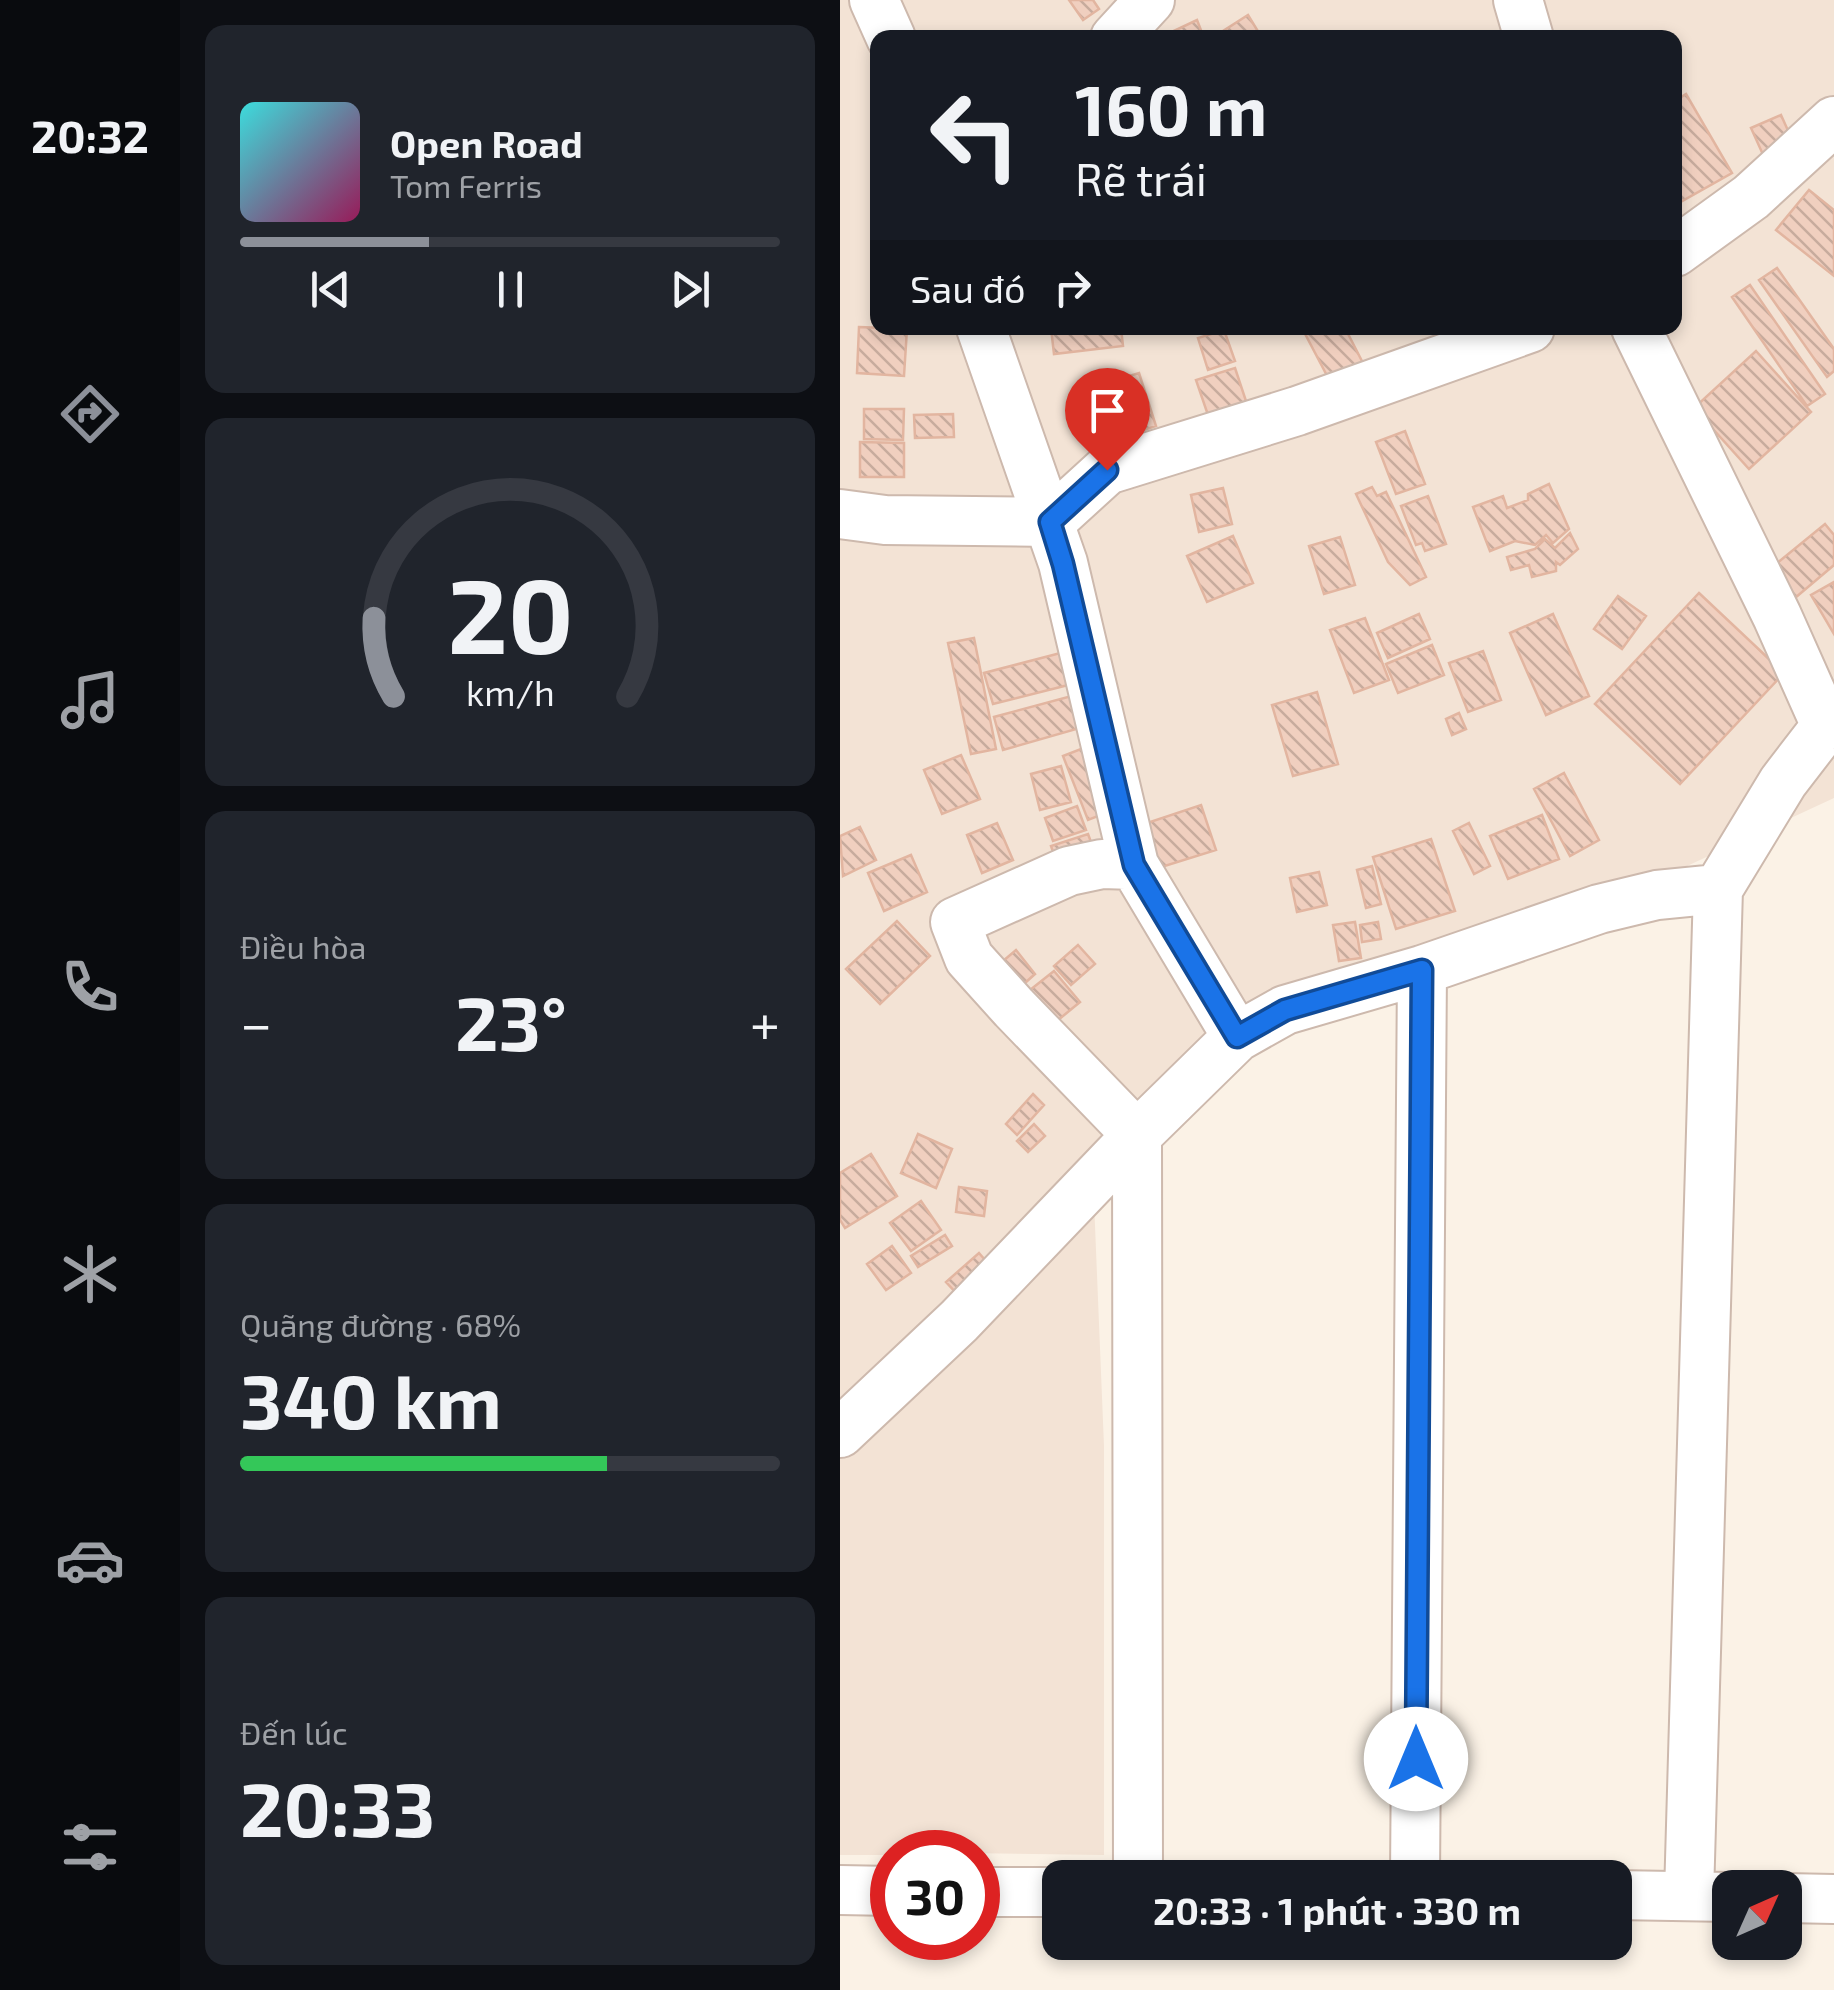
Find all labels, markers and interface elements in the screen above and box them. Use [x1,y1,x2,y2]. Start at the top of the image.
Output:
text: 160 m [1075,66,1268,150]
icon: left [910,70,1040,200]
text: 20:32 [31,108,149,162]
text: Open Road [390,120,583,166]
text: Rẽ trái [1075,151,1207,205]
text: Tom Ferris [390,166,542,204]
icon: right [1045,260,1100,315]
icon: previous [303,262,358,317]
icon: pause [483,262,538,317]
icon: next [663,262,718,317]
text: Sau đó [910,265,1025,311]
pin [1065,368,1150,471]
icon: directions [55,379,125,449]
icon: arrive [1080,383,1135,438]
text: 20 [447,550,573,675]
icon: music [55,665,125,735]
text: km/h [466,670,554,713]
text: Điều hòa [240,927,366,965]
icon: phone [55,952,125,1022]
text: 23° [455,976,567,1066]
text: − [240,989,272,1055]
text: + [750,989,780,1055]
icon: climate [55,1239,125,1309]
text: Quãng đường · 68% [240,1305,521,1343]
text: 340 km [240,1354,502,1444]
icon: car [55,1525,125,1595]
position arrow [1364,1707,1468,1811]
text: Đến lúc [240,1713,348,1751]
text: 20:33 [240,1762,435,1852]
icon: filters [55,1812,125,1882]
speed limit sign: 30 [870,1830,1000,1960]
north arrow [1712,1870,1802,1960]
map controls [1712,1870,1802,1960]
text: 20:33 · 1 phút · 330 m [1153,1887,1521,1933]

